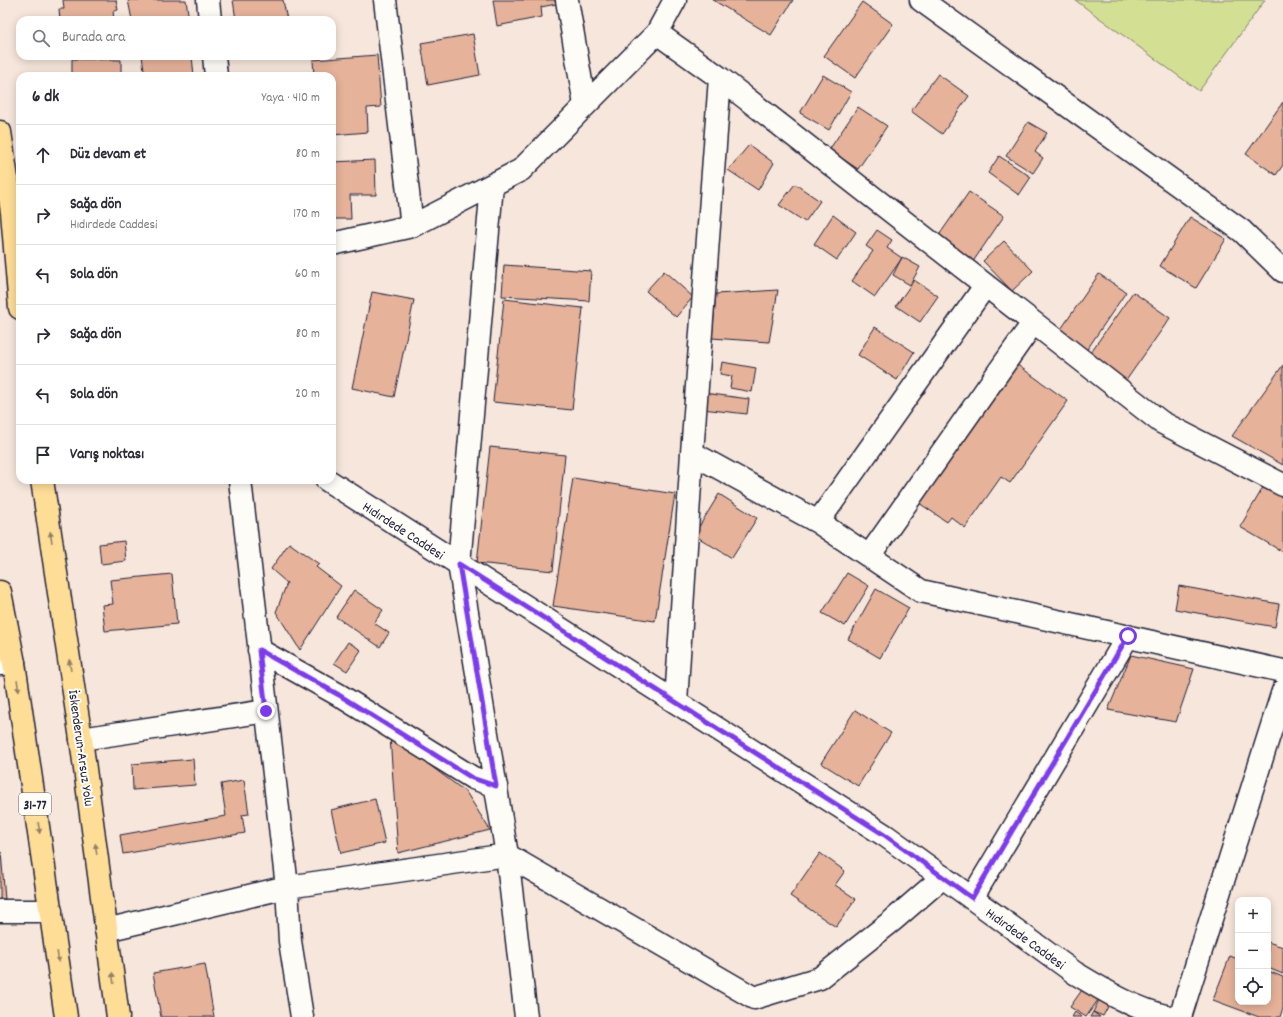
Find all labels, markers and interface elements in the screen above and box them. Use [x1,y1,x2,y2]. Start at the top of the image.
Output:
search box [16,16,336,60]
icon: search [30,27,52,49]
text: Burada ara [62,27,125,49]
text: 6 dk [32,86,59,110]
text: Yaya · 410 m [262,89,320,108]
icon: ahead [32,144,54,166]
text: Düz devam et [70,144,146,166]
text: 80 m [296,145,320,164]
text: Sağa dön [70,194,121,216]
icon: right [32,204,54,226]
text: 170 m [293,205,320,224]
text: Hıdırdede Caddesi [70,216,157,235]
icon: left [32,264,54,286]
text: Sola dön [70,264,118,286]
text: 60 m [295,265,320,284]
icon: right [32,324,54,346]
text: Sağa dön [70,324,121,346]
text: 80 m [296,325,320,344]
icon: left [32,384,54,406]
text: Sola dön [70,384,118,406]
text: 20 m [295,385,320,404]
icon: arrive [32,444,54,466]
text: Varış noktası [70,444,144,466]
street label: Hıdırdede Caddesi [358,498,448,566]
one-way arrow [48,531,54,543]
route start [1119,627,1137,645]
one-way arrow [67,659,73,671]
one-way arrow [15,680,21,692]
street label: İskenderun-Arsuz Yolu [62,689,98,808]
route end [257,702,275,720]
road number: 31-77 [19,793,51,815]
one-way arrow [36,822,42,834]
one-way arrow [93,843,99,856]
map controls [1235,897,1271,1005]
button: + [1235,897,1271,933]
street label: Hıdırdede Caddesi [981,904,1069,976]
button: − [1235,933,1271,969]
one-way arrow [55,951,61,963]
button: locate [1235,969,1271,1005]
one-way arrow [110,972,116,984]

